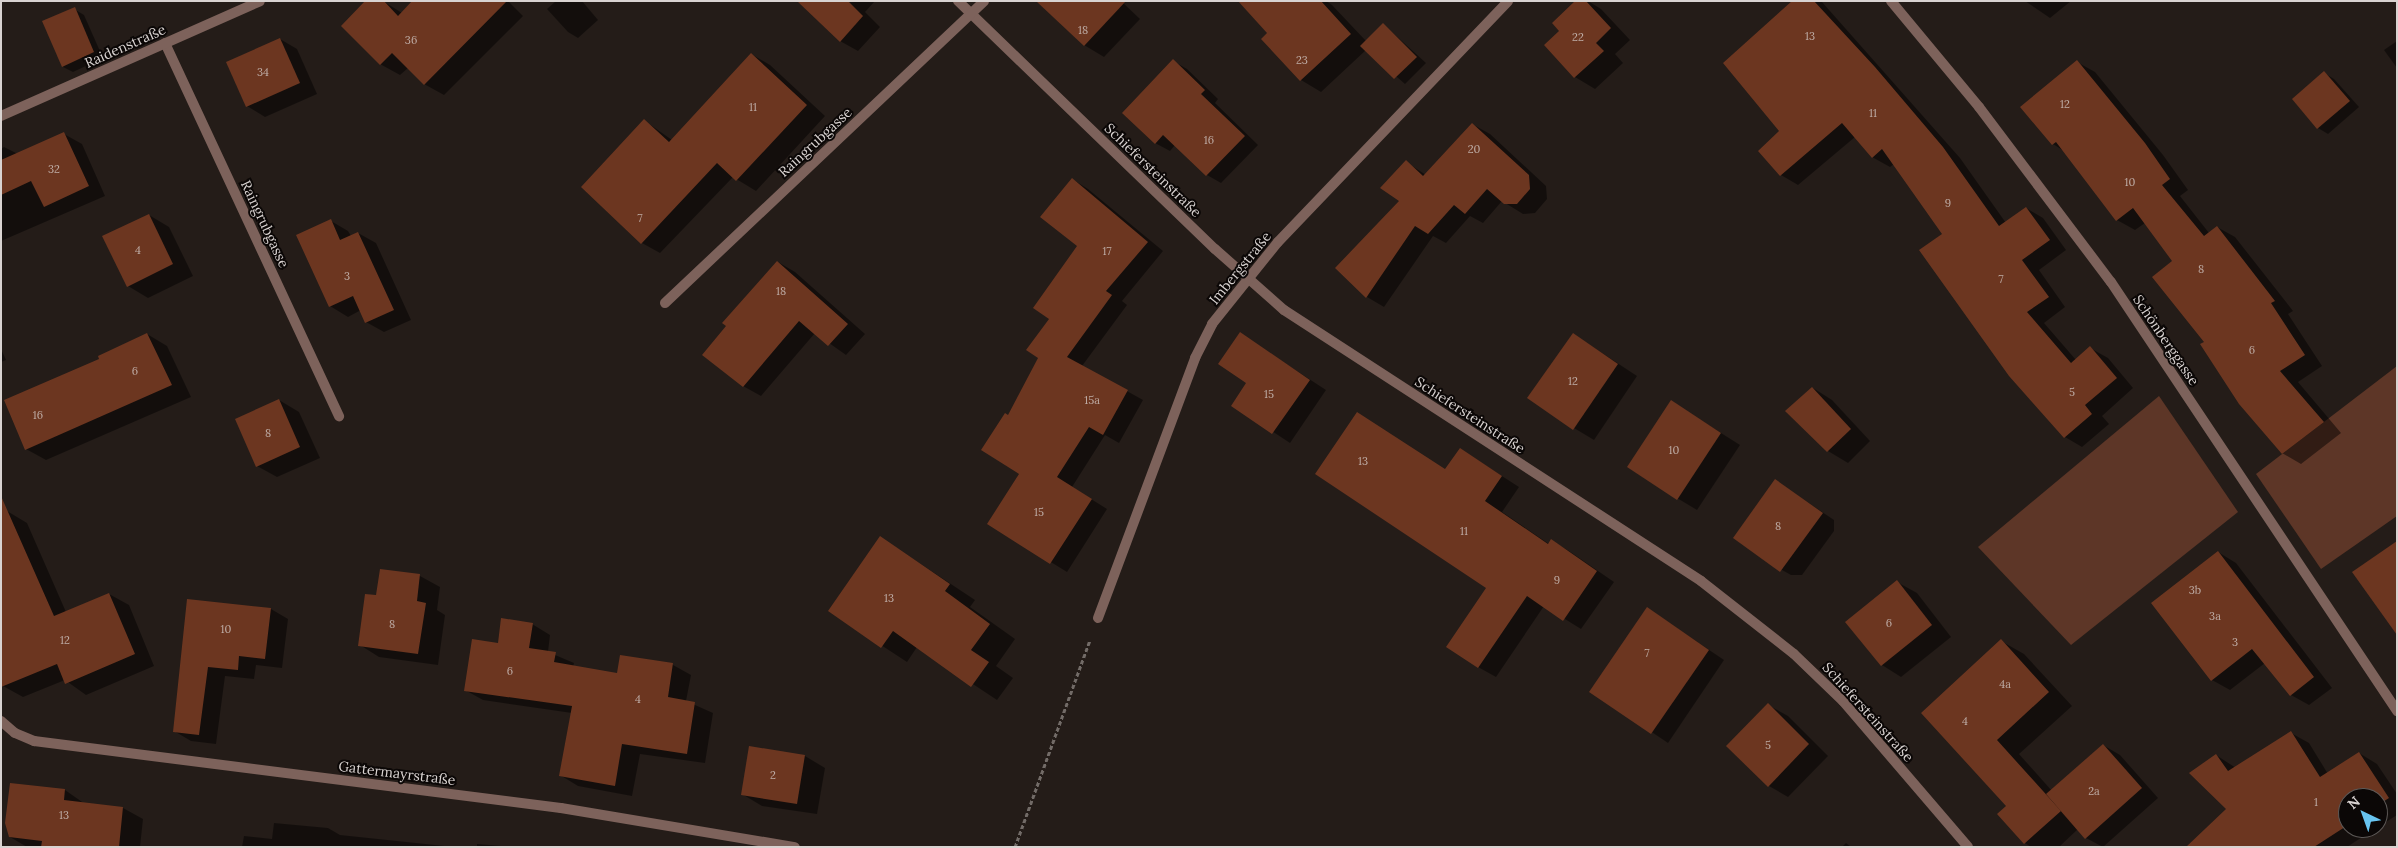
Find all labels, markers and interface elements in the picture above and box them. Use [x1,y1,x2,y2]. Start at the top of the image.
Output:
street label: Raidenstraße [82,21,168,71]
house number: 18 [1078,23,1088,37]
house number: 13 [1805,29,1815,43]
house number: 22 [1572,30,1584,44]
house number: 36 [405,33,417,47]
house number: 23 [1296,53,1308,67]
house number: 34 [257,65,269,79]
house number: 12 [2060,97,2070,111]
house number: 11 [749,100,757,114]
street label: Raingrubgasse [775,104,855,180]
house number: 11 [1869,106,1877,120]
street label: Schiefersteinstraße [1101,120,1205,220]
house number: 16 [1204,133,1214,147]
house number: 20 [1468,142,1480,156]
house number: 32 [48,162,60,176]
house number: 10 [2125,175,2135,189]
street label: Raingrubgasse [237,178,293,270]
house number: 9 [1945,196,1951,210]
house number: 7 [637,211,643,225]
street label: Imbergstraße [1206,228,1274,308]
house number: 4 [135,243,141,257]
house number: 17 [1102,244,1112,258]
house number: 8 [2198,262,2204,276]
house number: 3 [344,269,350,283]
house number: 7 [1998,272,2004,286]
house number: 18 [776,284,786,298]
street label: Schönberggasse [2130,292,2202,388]
house number: 6 [2249,343,2255,357]
house number: 6 [132,364,138,378]
street label: Schiefersteinstraße [1412,373,1528,457]
house number: 12 [1568,374,1578,388]
house number: 5 [2069,385,2075,399]
house number: 15 [1264,387,1274,401]
house number: 15a [1084,393,1100,407]
house number: 16 [33,408,43,422]
house number: 8 [265,426,271,440]
house number: 10 [1669,443,1679,457]
house number: 13 [1358,454,1368,468]
house number: 15 [1034,505,1044,519]
house number: 8 [1775,519,1781,533]
house number: 11 [1460,524,1468,538]
house number: 9 [1554,573,1560,587]
house number: 3b [2189,583,2201,597]
house number: 13 [884,591,894,605]
house number: 3a [2209,609,2221,623]
house number: 6 [1886,616,1892,630]
house number: 8 [389,617,395,631]
house number: 10 [221,622,231,636]
house number: 12 [60,633,70,647]
house number: 3 [2232,635,2238,649]
house number: 7 [1644,646,1650,660]
street label: Schiefersteinstraße [1819,659,1917,765]
house number: 6 [507,664,513,678]
house number: 4a [1999,677,2011,691]
house number: 4 [635,692,641,706]
house number: 4 [1962,714,1968,728]
house number: 5 [1765,738,1771,752]
street label: Gattermayrstraße [338,757,456,789]
house number: 2 [770,768,776,782]
house number: 2a [2088,784,2100,798]
north arrow [2338,788,2388,838]
text: N [2344,792,2364,813]
house number: 1 [2314,795,2318,809]
house number: 13 [59,808,69,822]

